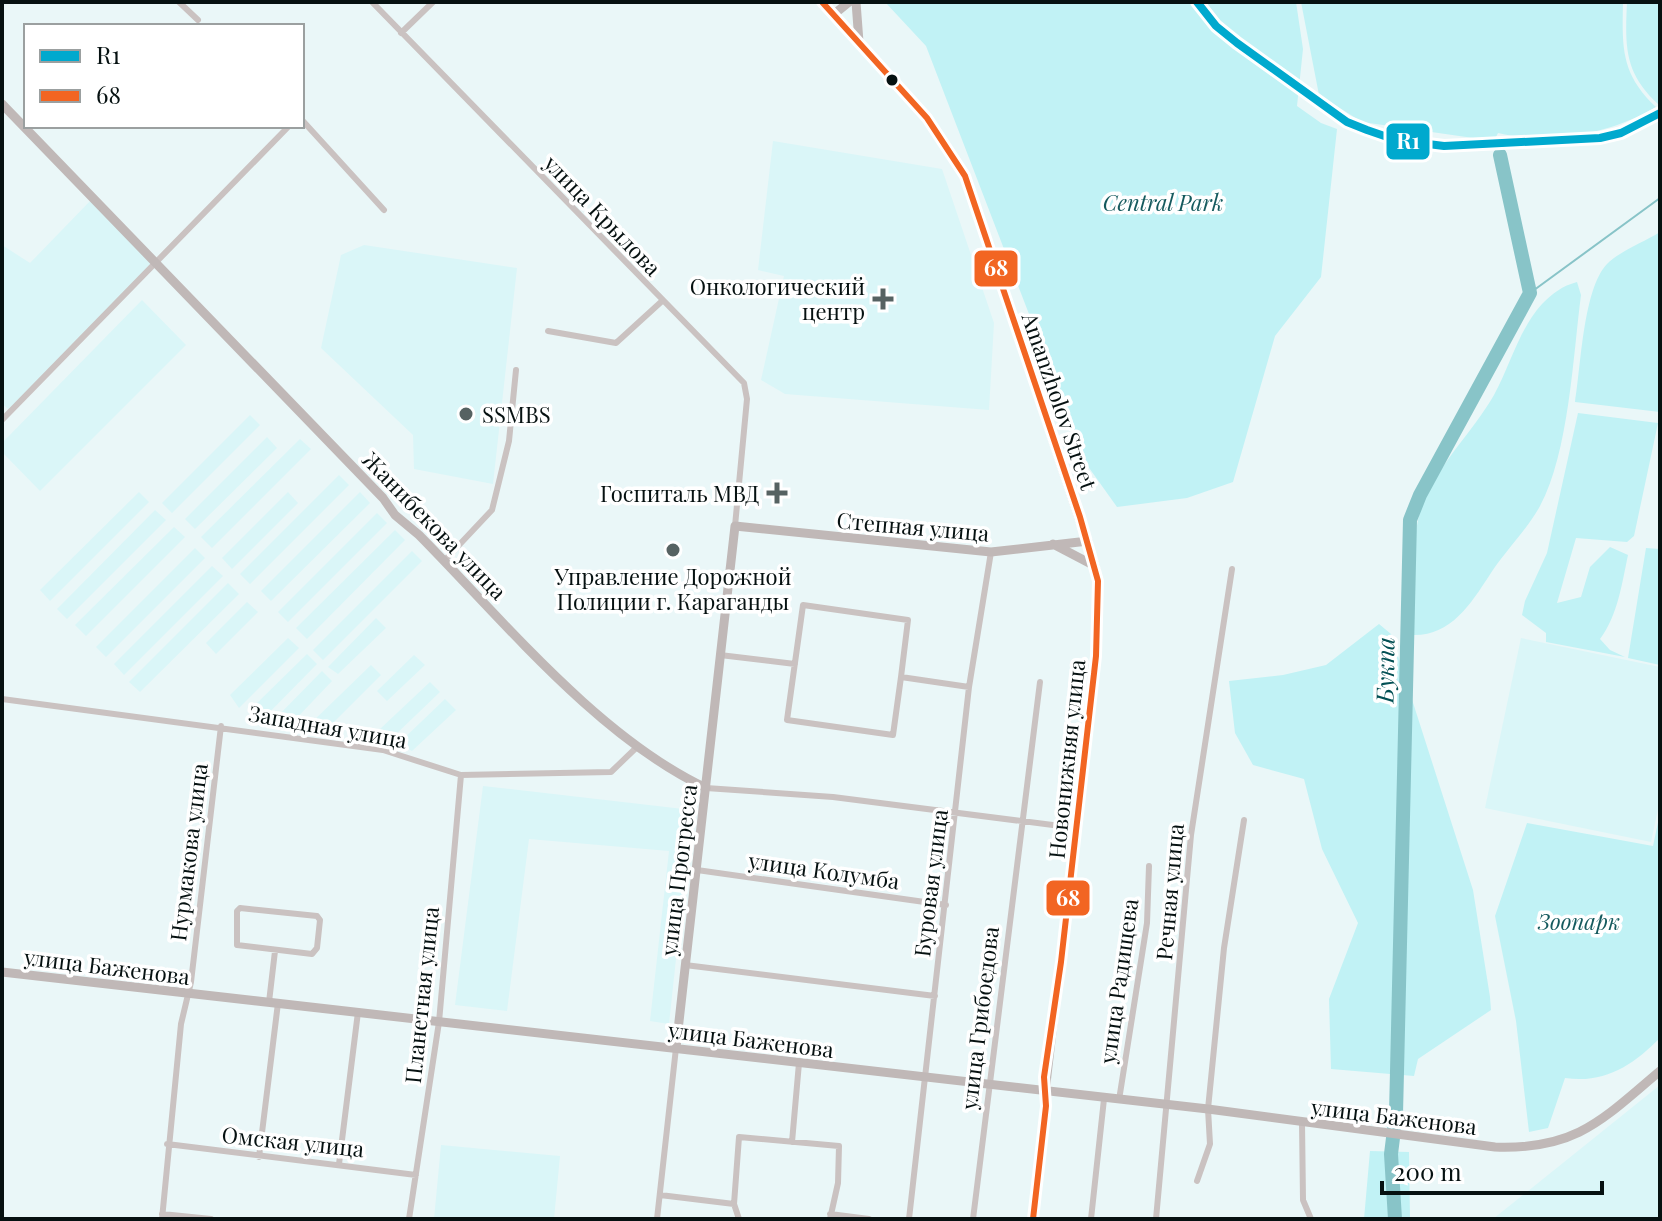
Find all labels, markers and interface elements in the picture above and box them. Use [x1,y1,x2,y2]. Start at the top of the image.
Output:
legend [24,24,304,128]
text: R1 [96,38,121,70]
unlabelled marker [884,72,900,88]
text: 68 [96,78,121,110]
line badge: R1 [1385,122,1431,161]
text: R1 [1396,125,1420,155]
street label: улица Крылова [537,148,668,282]
park label: Central Park [1103,187,1223,217]
line badge: 68 [973,249,1019,288]
text: 68 [984,252,1008,282]
place label: Онкологический центр [690,271,865,326]
marker: Онкологический центр [872,288,894,310]
street label: Amanzholov Street [1015,307,1105,495]
place label: SSMBS [482,399,551,429]
marker: SSMBS [457,405,475,423]
street label: Жанибекова улица [356,444,514,606]
place label: Госпиталь МВД [600,478,759,508]
marker: Госпиталь МВД [766,482,788,504]
street label: Степная улица [835,504,991,548]
marker: Управление Дорожной Полиции г. Караганды [664,541,682,559]
place label: Управление Дорожной Полиции г. Караганды [554,561,792,616]
water label: Букпа [1367,637,1401,704]
street label: Новонижняя улица [1041,658,1091,860]
street label: Западная улица [247,697,409,755]
street label: Нурмакова улица [162,761,214,943]
street label: улица Прогресса [652,782,703,958]
street label: Буровая улица [906,807,954,959]
street label: Речная улица [1148,822,1190,962]
street label: улица Колумба [746,844,901,895]
line badge: 68 [1045,879,1091,917]
text: 68 [1056,882,1080,912]
street label: улица Радищева [1091,896,1144,1067]
street label: Планетная улица [397,905,445,1085]
park label: Зоопарк [1537,906,1620,936]
street label: улица Грибоедова [953,925,1005,1112]
street label: улица Баженова [21,941,192,991]
street label: улица Баженова [665,1014,836,1064]
street label: улица Баженова [1308,1091,1479,1141]
street label: Омская улица [220,1119,366,1163]
scale bar [1382,1145,1602,1195]
text: 200 m [1394,1155,1462,1187]

